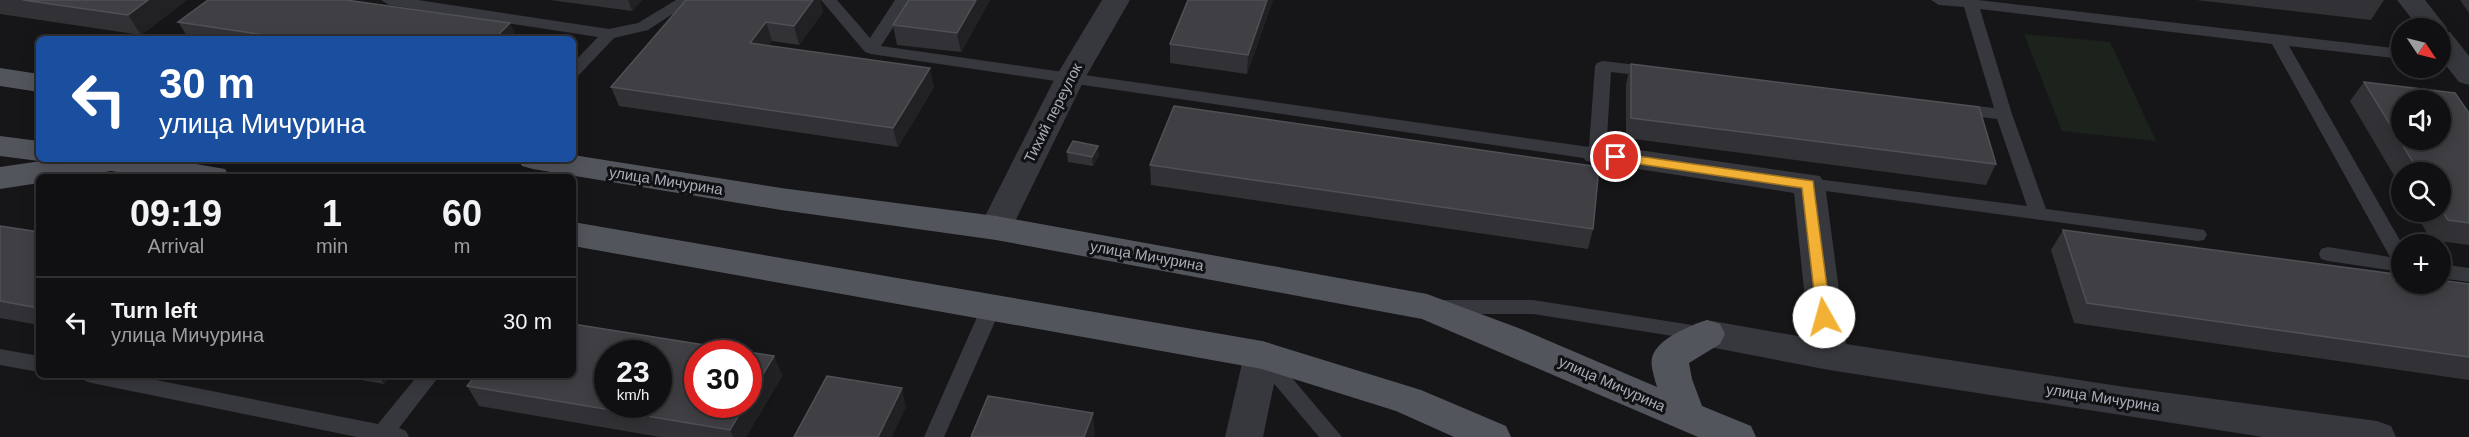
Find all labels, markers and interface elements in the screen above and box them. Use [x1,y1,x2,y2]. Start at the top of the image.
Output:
north arrow [2391,18,2451,78]
map controls [2391,18,2451,294]
icon: left [60,60,138,138]
text: 30 m [159,60,255,107]
street label: Тихий переулок [1020,60,1085,165]
button: sound [2391,90,2451,150]
text: улица Мичурина [159,109,366,139]
pin [1590,131,1641,182]
icon: arrive [1599,140,1632,173]
button: search [2391,162,2451,222]
street label: улица Мичурина [608,163,725,198]
text: 09:19 [130,193,222,234]
text: 1 [322,193,342,234]
text: 60 [442,193,482,234]
button: + [2391,234,2451,294]
text: Arrival [148,235,204,257]
text: min [316,235,348,257]
text: m [454,235,470,257]
street label: улица Мичурина [1089,237,1206,274]
position arrow [1792,285,1856,349]
text: Turn left [111,298,197,323]
icon: left [60,306,93,339]
text: 30 m [503,309,552,334]
text: улица Мичурина [111,324,264,346]
speed limit sign: 30 [684,340,762,418]
street label: улица Мичурина [1556,352,1669,415]
text: 23 [616,355,650,388]
street label: улица Мичурина [2045,380,2162,415]
text: km/h [617,386,649,403]

